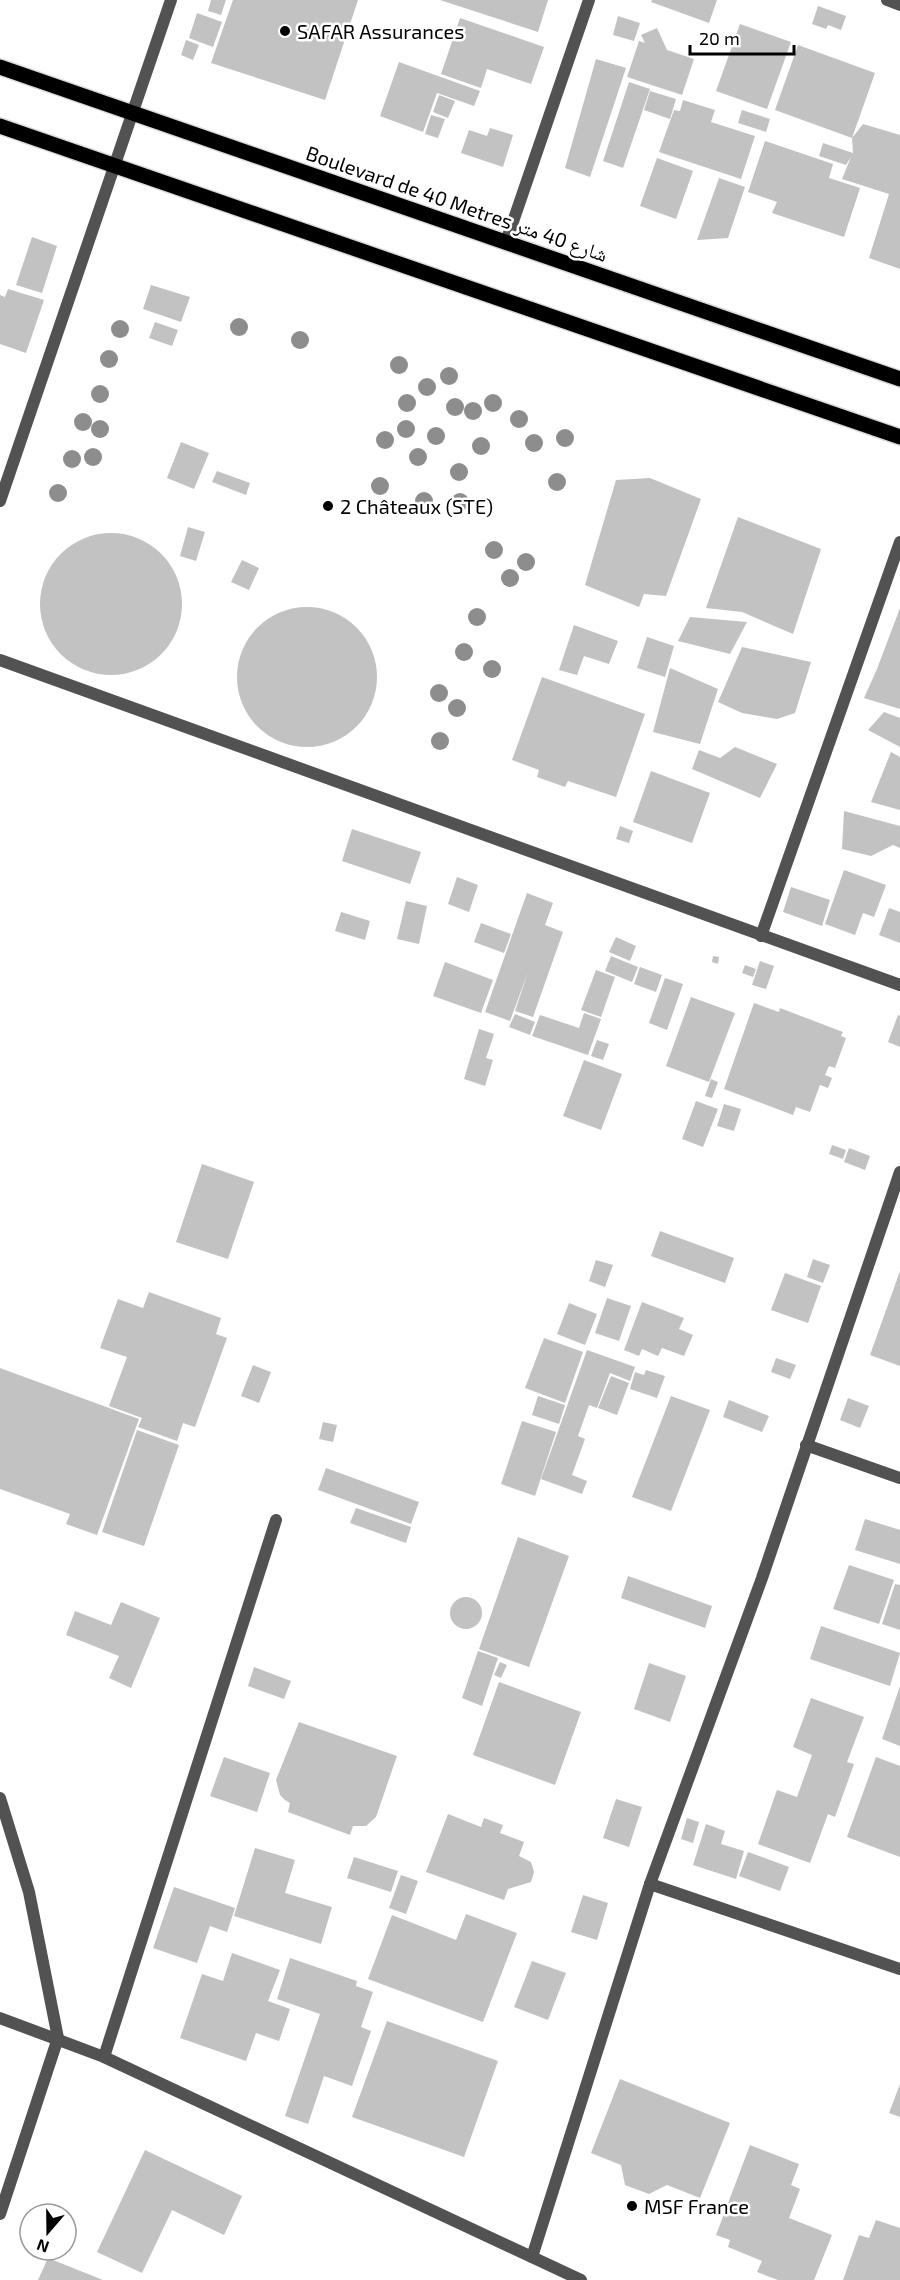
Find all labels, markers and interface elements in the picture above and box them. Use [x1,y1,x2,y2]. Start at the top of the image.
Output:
scale bar [690,18,794,56]
place label: SAFAR Assurances [297,19,464,43]
marker: SAFAR Assurances [278,24,292,38]
text: 20 m [699,27,740,49]
street label: Boulevard de 40 Metres شارع 40 متر [302,140,611,268]
place label: 2 Châteaux (STE) [340,494,493,518]
marker: 2 Châteaux (STE) [321,499,335,513]
place label: MSF France [644,2194,749,2218]
marker: MSF France [625,2199,639,2213]
north arrow [18,2202,78,2262]
text: N [34,2236,51,2257]

